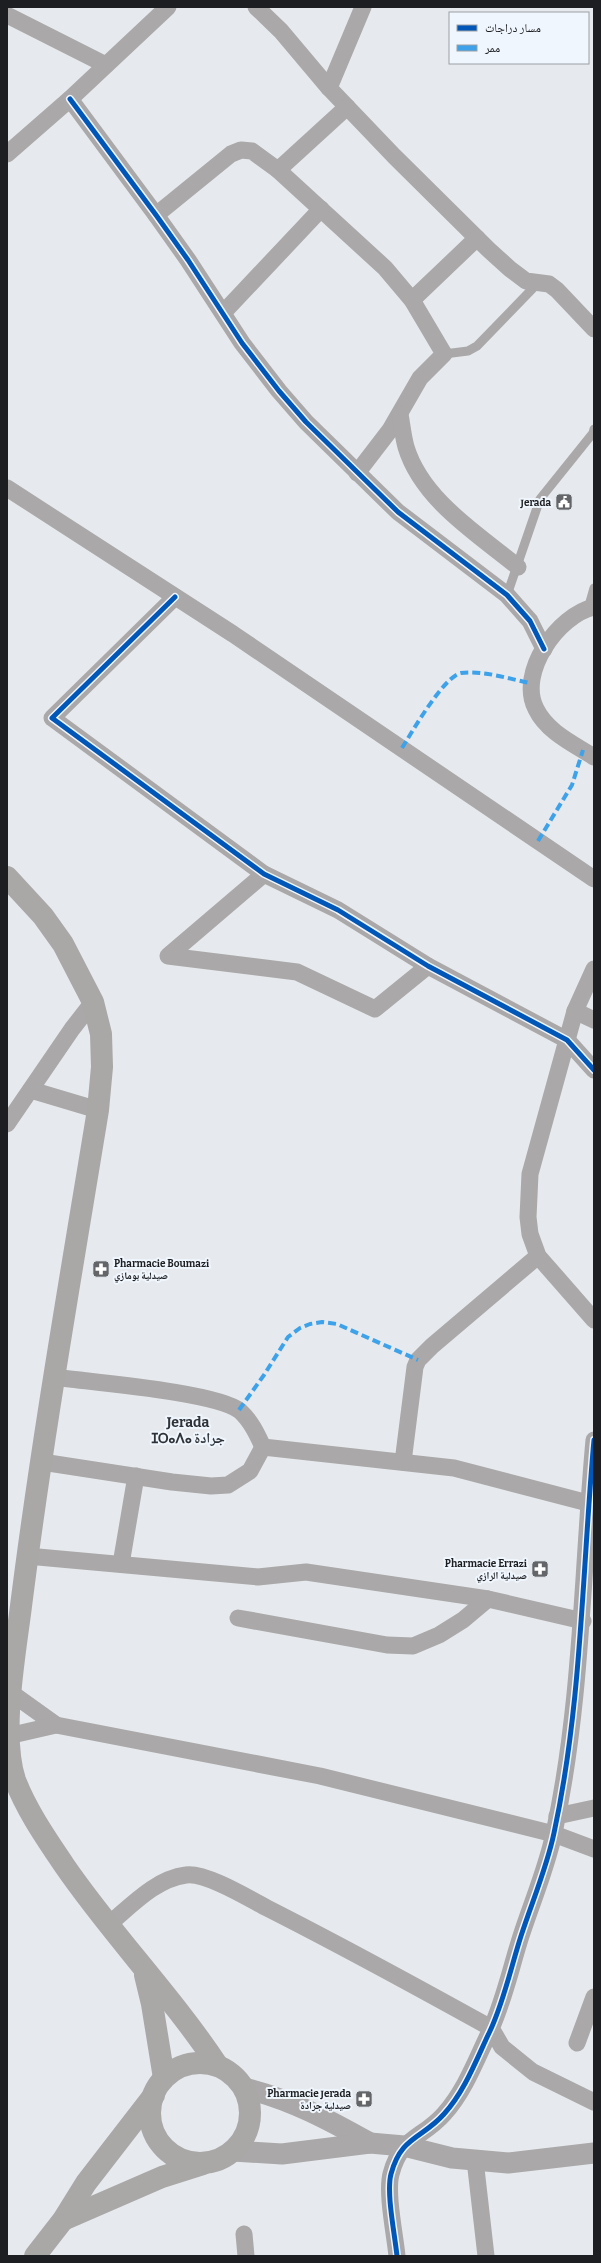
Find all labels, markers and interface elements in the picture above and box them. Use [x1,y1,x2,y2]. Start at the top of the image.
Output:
legend [449,12,589,64]
text: مسار دراجات [485,21,541,35]
text: ممر [484,41,500,55]
public building icon: Jerada [554,492,574,512]
place label: Jerada [520,497,551,509]
place label: Pharmacie Boumazi صيدلية بومازي [114,1258,210,1283]
pharmacy icon: Pharmacie Boumazi صيدلية بومازي [91,1259,111,1279]
district label: Jerada ⵊⵔⴰⴷⴰ جرادة [151,1414,225,1447]
place label: Pharmacie Errazi صيدلية الرازي [445,1558,528,1583]
pharmacy icon: Pharmacie Errazi صيدلية الرازي [530,1559,550,1579]
place label: Pharmacie Jerada صيدلية جرادة [267,2088,351,2112]
pharmacy icon: Pharmacie Jerada صيدلية جرادة [354,2089,374,2109]

